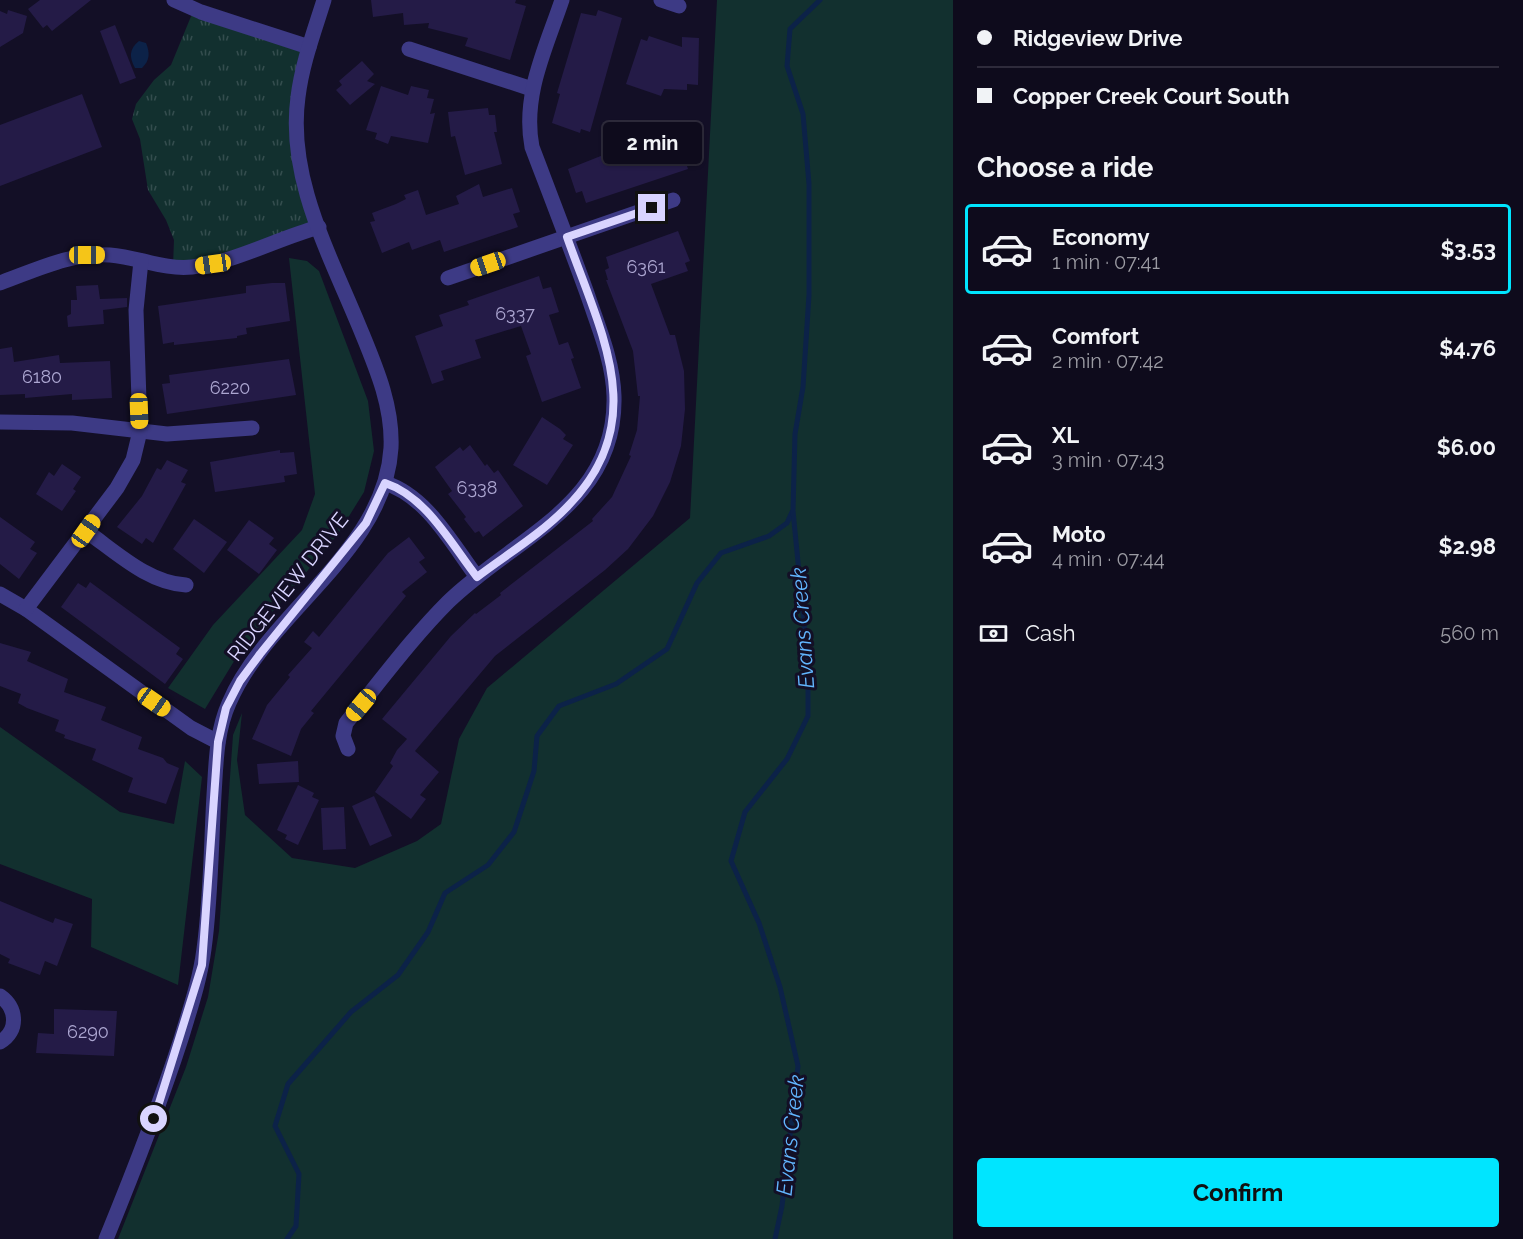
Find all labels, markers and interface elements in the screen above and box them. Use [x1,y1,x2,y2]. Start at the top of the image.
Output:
text: Ridgeview Drive [1013,25,1183,51]
text: Copper Creek Court South [1013,83,1289,109]
callout: 2 min [602,121,702,163]
text: 2 min [627,131,678,155]
text: Choose a ride [977,152,1153,183]
route end [638,194,665,221]
icon: car [980,222,1034,276]
text: Economy [1052,224,1150,250]
text: $3.53 [1440,236,1496,262]
car [69,246,105,264]
car [468,250,508,278]
text: 1 min · 07:41 [1052,250,1160,274]
car [194,253,232,275]
house number: 6361 [626,256,666,277]
house number: 6337 [495,303,535,324]
icon: car [980,321,1034,375]
text: Comfort [1052,323,1139,349]
text: $4.76 [1439,335,1496,361]
text: 2 min · 07:42 [1052,349,1164,373]
house number: 6180 [22,366,62,387]
house number: 6220 [210,377,250,398]
car [129,393,149,429]
icon: car [980,420,1034,474]
text: XL [1052,422,1079,448]
text: $6.00 [1437,434,1496,460]
text: 3 min · 07:43 [1052,448,1164,472]
house number: 6338 [457,477,497,498]
street label: RIDGEVIEW DRIVE [222,507,353,666]
car [68,511,104,551]
icon: car [980,519,1034,573]
text: Moto [1052,521,1106,547]
text: $2.98 [1438,533,1496,559]
text: 4 min · 07:44 [1052,547,1165,571]
water label: Evans Creek [785,566,819,690]
icon: cash [977,617,1010,650]
text: Cash [1025,620,1076,646]
text: 560 m [1440,621,1499,645]
car [134,684,174,720]
car [343,685,379,725]
house number: 6290 [67,1021,109,1042]
water label: Evans Creek [771,1073,809,1197]
route start [140,1105,167,1132]
button: Confirm [977,1158,1499,1227]

